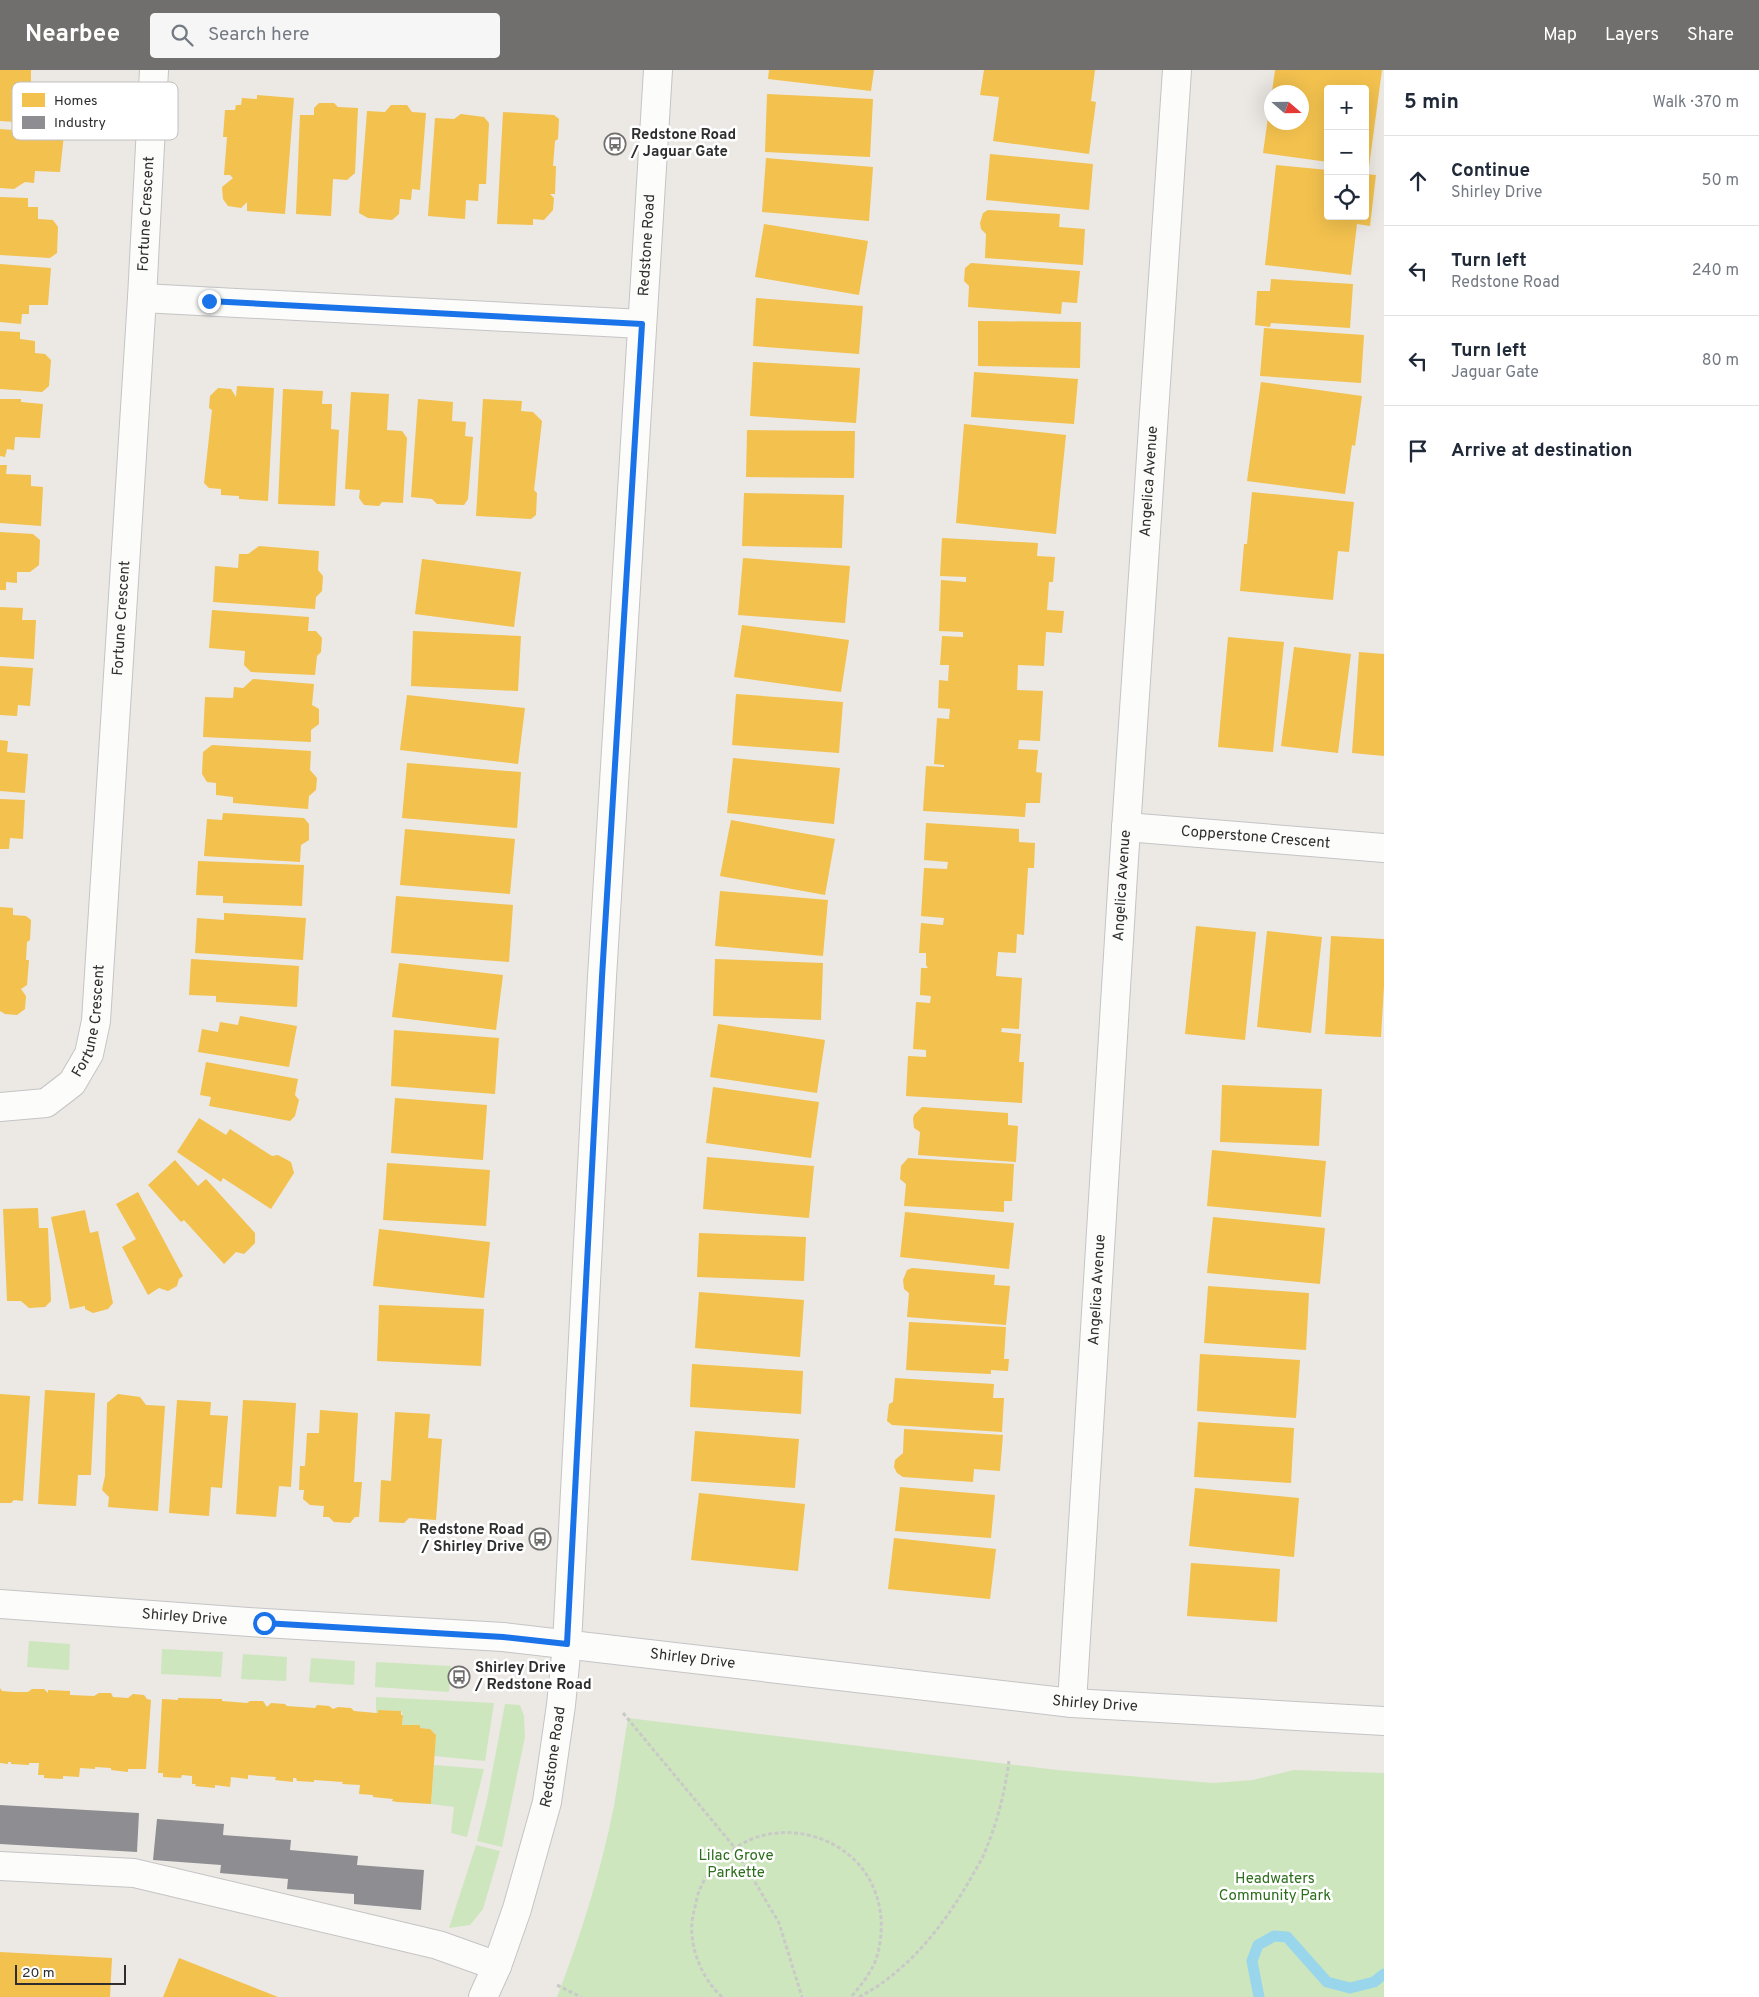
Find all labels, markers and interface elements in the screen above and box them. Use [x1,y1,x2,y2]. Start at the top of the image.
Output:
search box [150,13,500,58]
text: Nearbee [25,20,120,50]
icon: search [168,21,196,49]
text: Search here [208,23,310,47]
text: Map [1543,24,1577,47]
text: Layers [1605,24,1659,47]
text: Share [1687,24,1734,47]
legend [12,82,178,140]
north arrow [1264,85,1309,130]
map controls [1324,85,1369,220]
button: + [1324,85,1369,130]
text: 5 min [1404,89,1459,116]
text: Homes [54,93,98,110]
text: Walk · 370 m [1652,93,1739,113]
text: Industry [54,115,106,132]
place label: Redstone Road / Jaguar Gate [630,126,736,162]
button: − [1324,130,1369,175]
bus stop icon: Redstone Road / Jaguar Gate [603,132,627,156]
street label: Fortune Crescent [134,156,159,272]
text: Continue [1451,159,1530,183]
icon: ahead [1404,167,1432,195]
text: 50 m [1702,171,1739,191]
button: locate [1324,175,1369,220]
text: Shirley Drive [1451,183,1542,203]
street label: Redstone Road [635,194,660,297]
text: Turn left [1451,249,1527,273]
icon: left [1404,257,1432,285]
text: 240 m [1692,261,1739,281]
text: Redstone Road [1451,273,1560,293]
route end [198,290,221,313]
text: Turn left [1451,339,1527,363]
icon: left [1404,347,1432,375]
text: 80 m [1702,351,1739,371]
text: Jaguar Gate [1451,363,1539,383]
street label: Angelica Avenue [1136,425,1163,538]
icon: arrive [1404,437,1432,465]
text: Arrive at destination [1451,439,1632,463]
street label: Fortune Crescent [108,560,135,676]
street label: Copperstone Crescent [1180,822,1331,853]
street label: Angelica Avenue [1109,829,1135,942]
street label: Fortune Crescent [68,964,109,1081]
street label: Angelica Avenue [1085,1234,1110,1346]
place label: Redstone Road / Shirley Drive [419,1521,524,1557]
bus stop icon: Redstone Road / Shirley Drive [528,1527,552,1551]
street label: Shirley Drive [141,1605,228,1630]
route start [253,1612,276,1635]
street label: Shirley Drive [649,1645,736,1673]
place label: Shirley Drive / Redstone Road [474,1659,592,1695]
bus stop icon: Shirley Drive / Redstone Road [447,1665,471,1689]
street label: Shirley Drive [1051,1691,1138,1716]
street label: Redstone Road [536,1705,570,1810]
park label: Lilac Grove Parkette [698,1847,774,1883]
park label: Headwaters Community Park [1219,1870,1331,1906]
scale bar [15,1962,126,1985]
text: 20 m [22,1965,55,1982]

